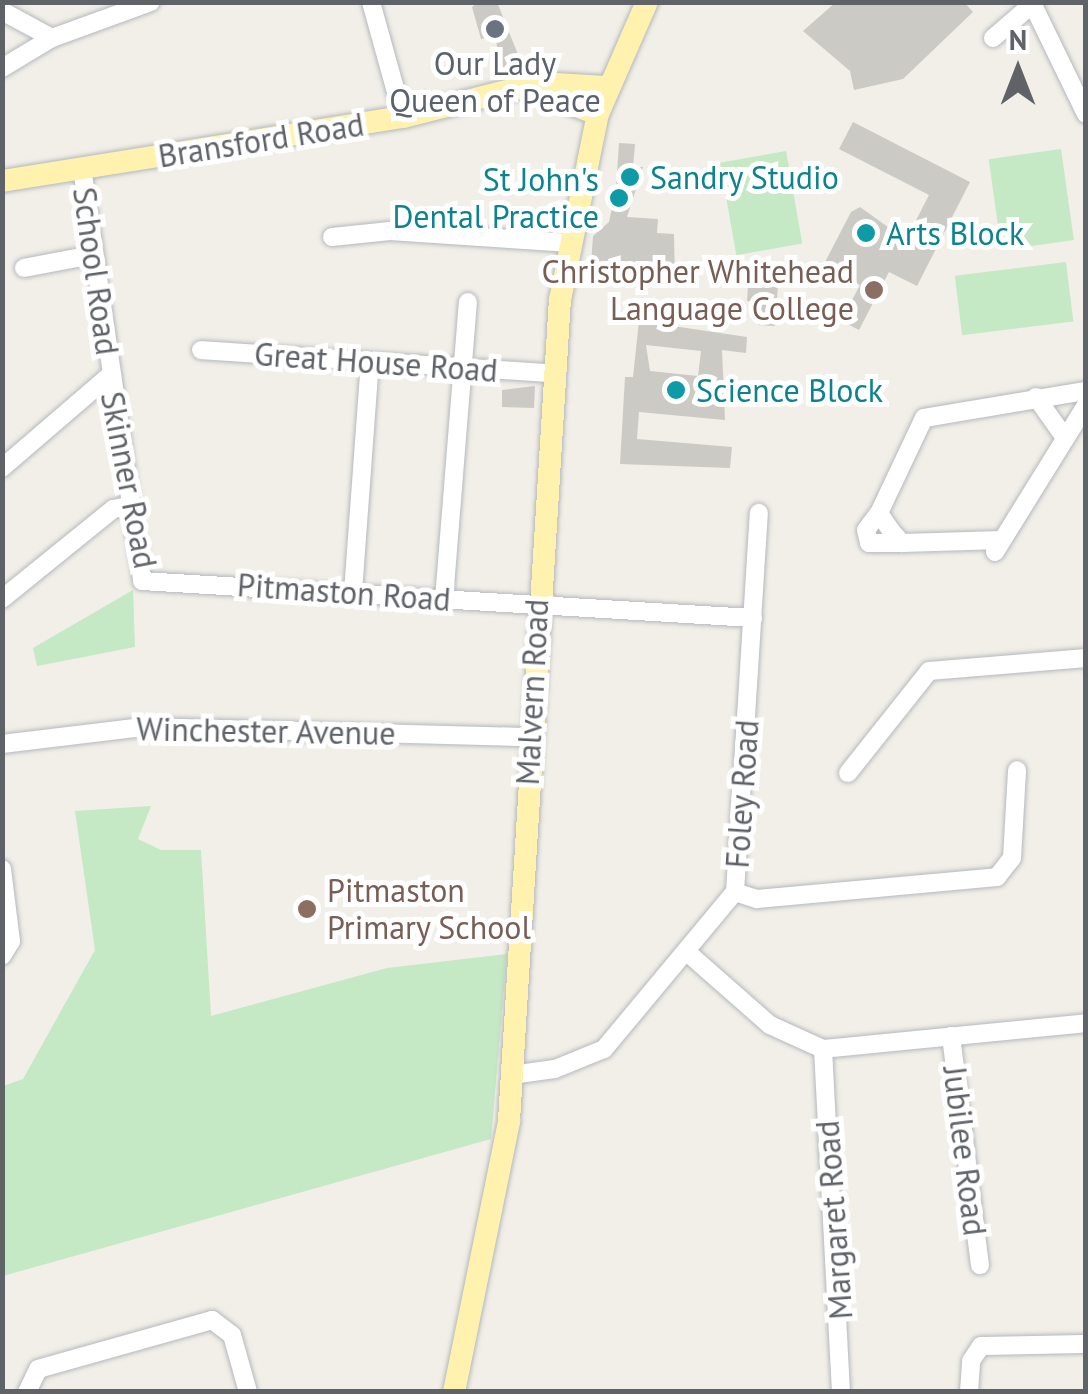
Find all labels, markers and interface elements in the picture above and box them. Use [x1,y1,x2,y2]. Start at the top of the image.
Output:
marker: Our Lady Queen of Peace [484,18,506,40]
north arrow [968,20,1068,120]
text: N [1009,21,1027,58]
place label: Our Lady Queen of Peace [389,45,601,120]
street label: Bransford Road [155,105,367,175]
place label: Sandry Studio [650,158,840,196]
place label: St John's Dental Practice [392,161,599,236]
marker: Sandry Studio [619,166,641,188]
street label: School Road [65,185,127,357]
marker: St John's Dental Practice [608,187,630,209]
place label: Arts Block [886,214,1024,252]
marker: Arts Block [855,222,877,244]
place label: Christopher Whitehead Language College [541,253,854,328]
marker: Christopher Whitehead Language College [863,279,885,301]
street label: Great House Road [253,334,499,390]
place label: Science Block [696,371,883,409]
marker: Science Block [665,379,687,401]
street label: Skinner Road [93,388,165,572]
street label: Pitmaston Road [236,565,452,619]
street label: Malvern Road [508,598,556,786]
street label: Winchester Avenue [136,710,396,752]
street label: Foley Road [718,718,766,870]
place label: Pitmaston Primary School [327,872,532,947]
marker: Pitmaston Primary School [296,898,318,920]
street label: Jubilee Road [936,1064,994,1238]
street label: Margaret Road [808,1119,860,1321]

